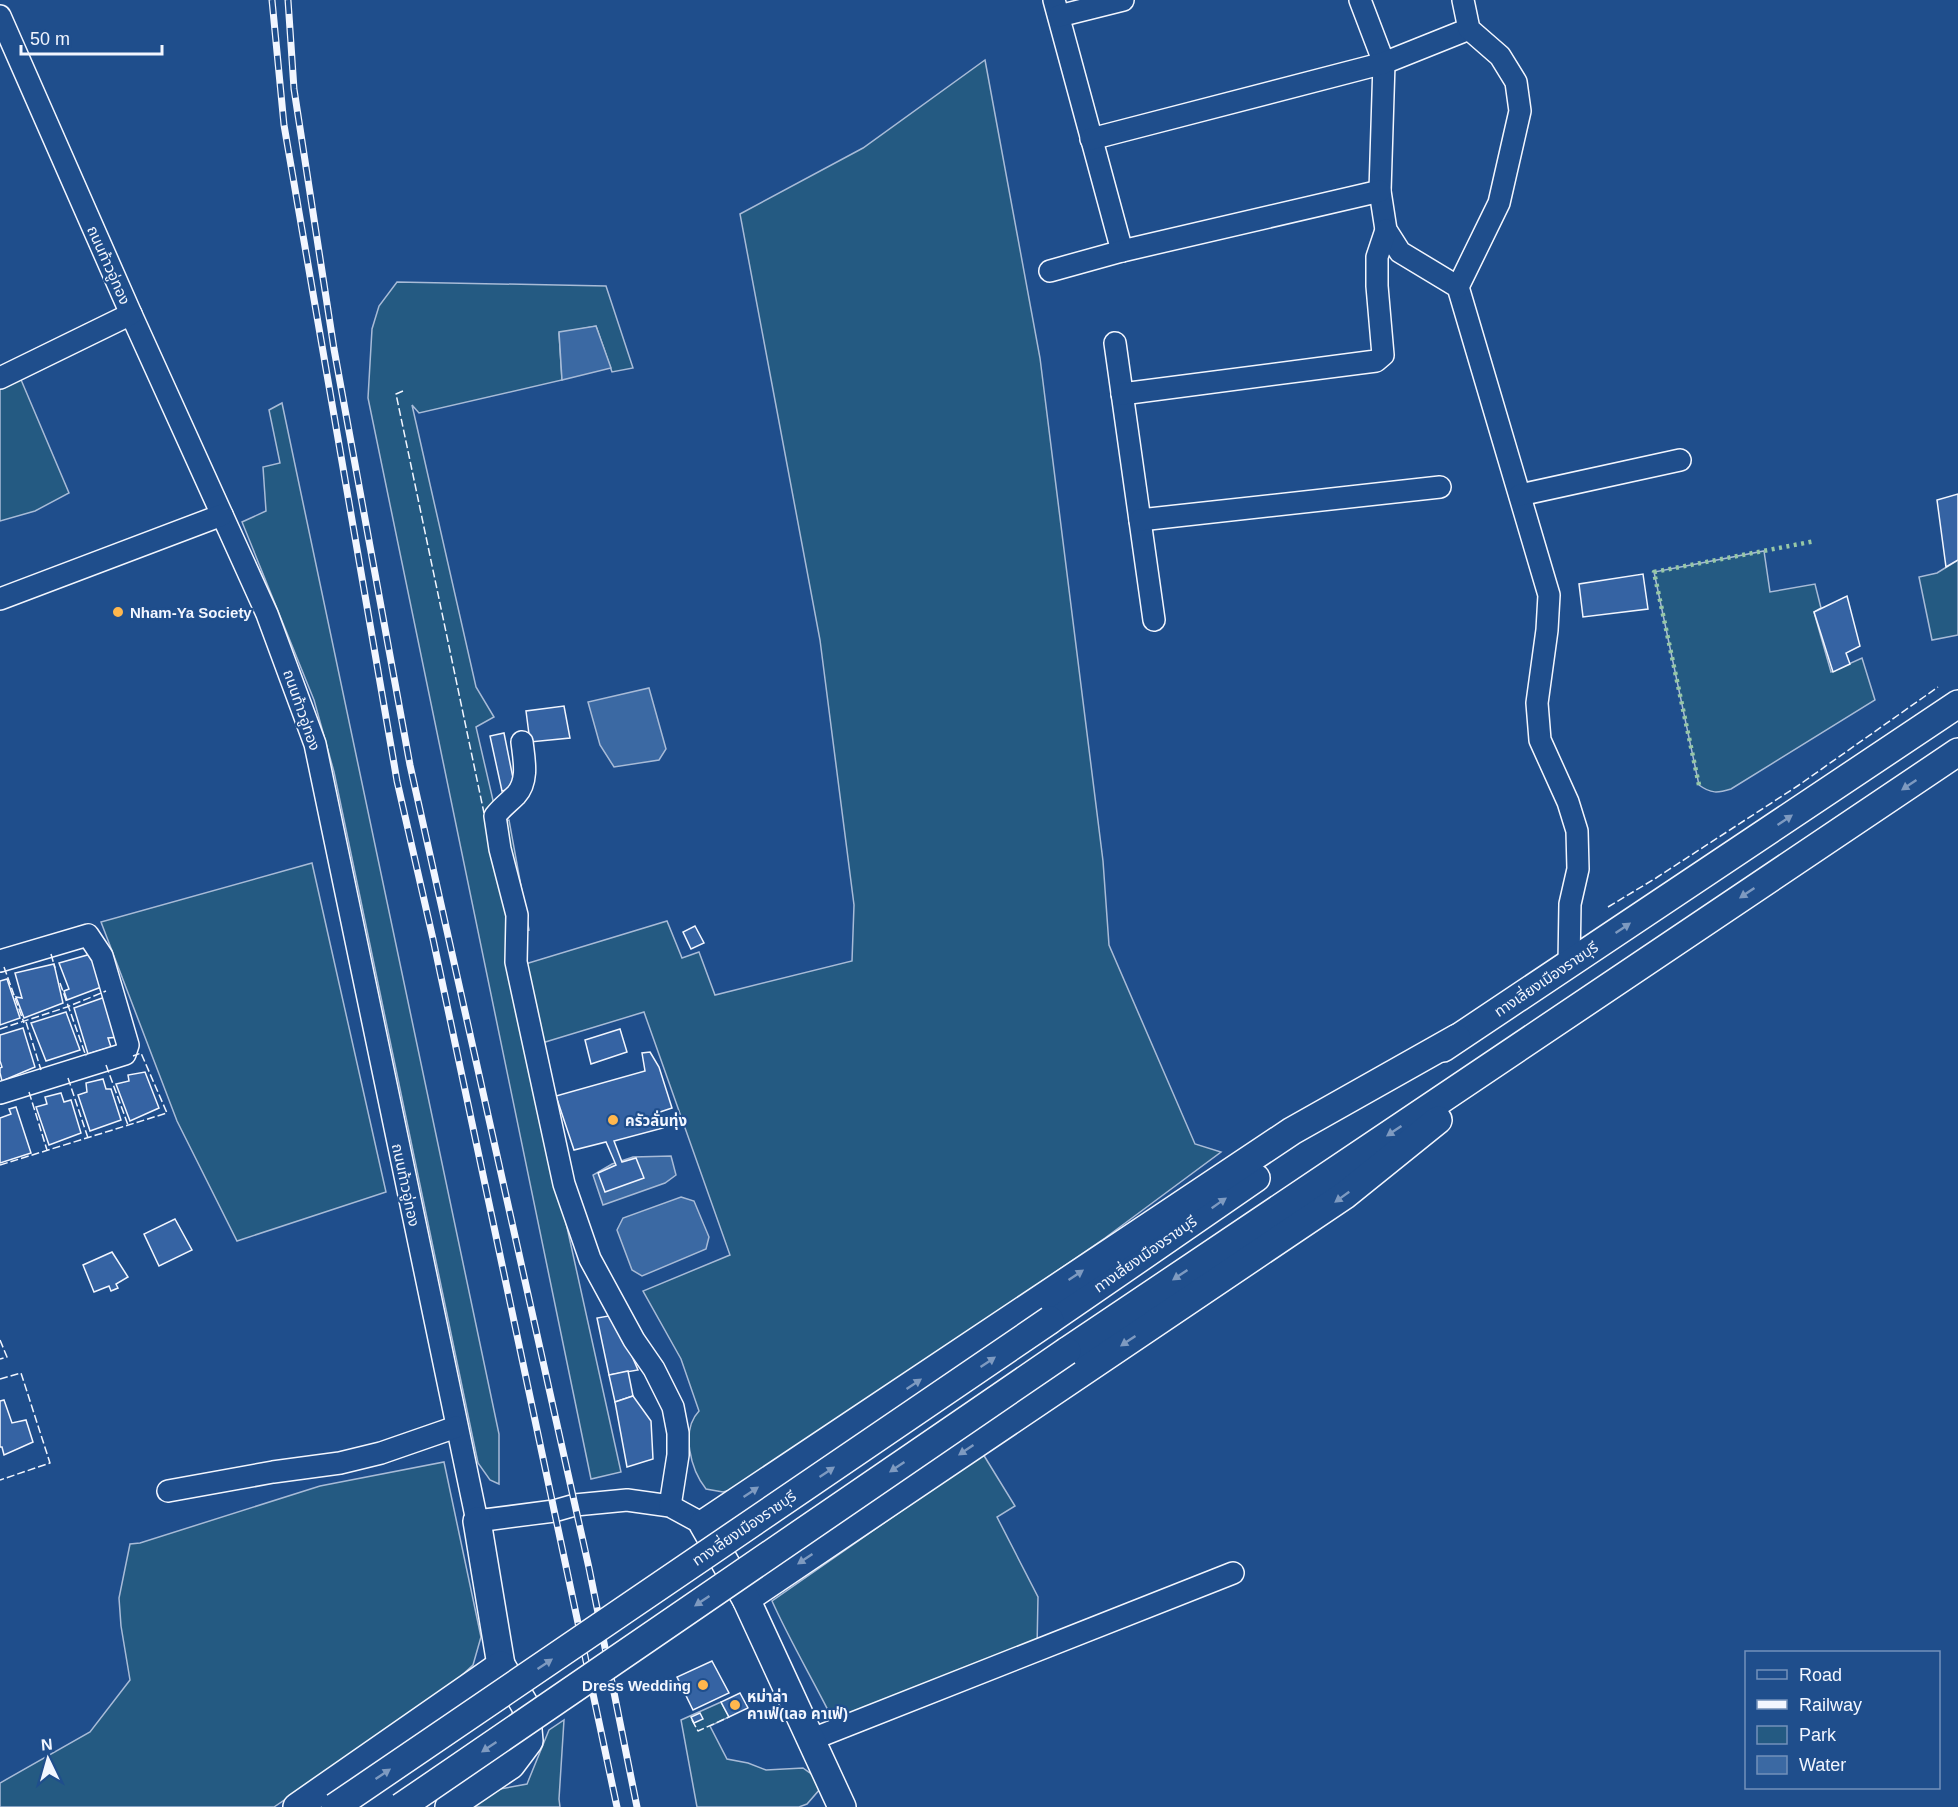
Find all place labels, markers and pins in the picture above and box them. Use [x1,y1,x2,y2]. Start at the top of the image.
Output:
place label: Nham-Ya Society [130,604,252,621]
marker: Nham-Ya Society [111,605,125,619]
place label: ครัวลั่นทุ่ง [625,1110,687,1130]
marker: ครัวลั่นทุ่ง [606,1113,620,1127]
place label: Dress Wedding [582,1677,691,1694]
marker: Dress Wedding [696,1678,710,1692]
place label: หม่าล่า คาเฟ่(เลอ คาเฟ่) [747,1688,848,1722]
marker: หม่าล่า คาเฟ่(เลอ คาเฟ่) [728,1698,742,1712]

